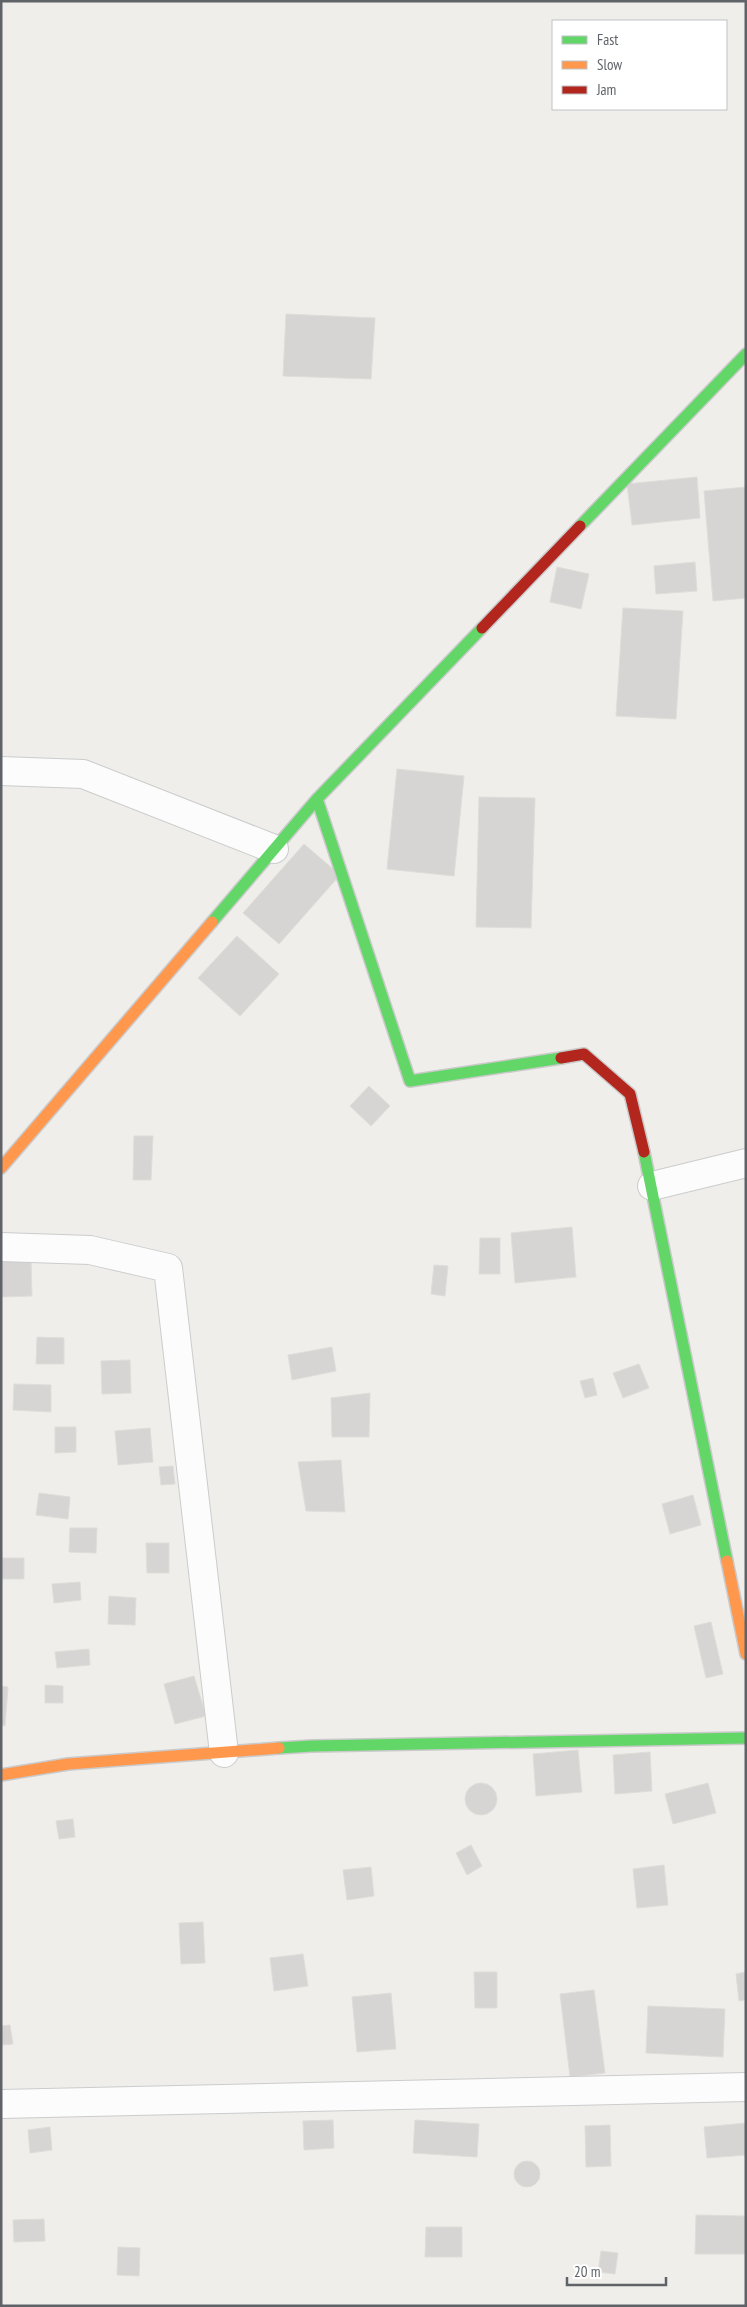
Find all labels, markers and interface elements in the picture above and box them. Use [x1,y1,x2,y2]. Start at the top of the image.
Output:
legend [552,20,727,110]
text: Fast [597,30,618,49]
text: Slow [597,55,622,74]
text: Jam [596,80,616,99]
scale bar [567,2254,666,2286]
text: 20 m [574,2262,600,2281]

